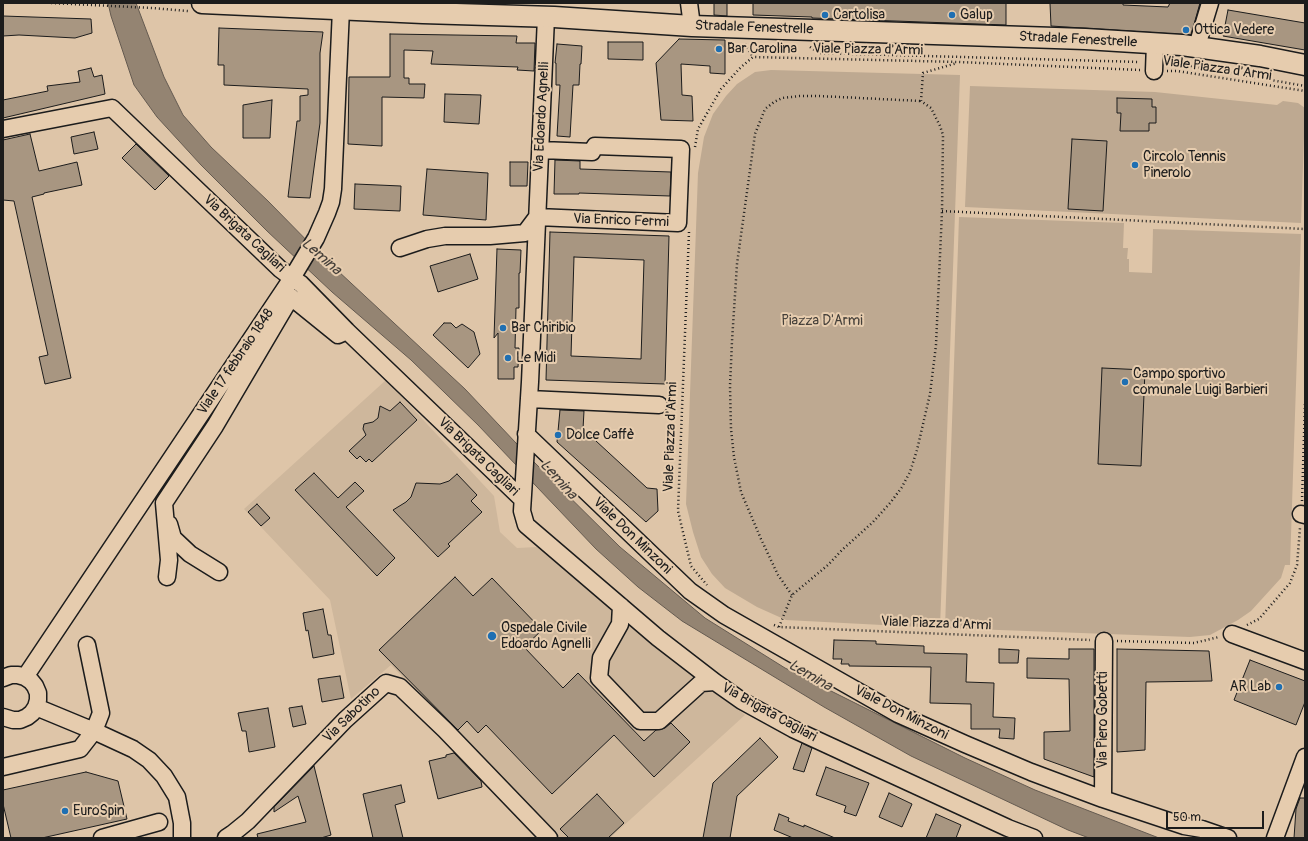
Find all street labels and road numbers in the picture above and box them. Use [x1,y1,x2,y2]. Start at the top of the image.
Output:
street label: Stradale Fenestrelle [694,18,814,38]
street label: Stradale Fenestrelle [1018,29,1138,51]
street label: Viale Piazza d'Armi [813,41,923,59]
street label: Viale Piazza d'Armi [1161,53,1273,85]
street label: Via Edoardo Agnelli [531,61,553,173]
street label: Via Brigata Cagliari [199,192,289,276]
street label: Via Enrico Fermi [573,211,669,231]
street label: Viale 17 febbraio 1848 [194,306,278,418]
street label: Viale Piazza d'Armi [661,382,681,492]
street label: Via Brigata Cagliari [434,414,522,500]
street label: Viale Don Minzoni [589,494,675,578]
street label: Viale Piazza d'Armi [881,614,991,634]
street label: Via Piero Gobetti [1095,671,1111,769]
street label: Via Brigata Cagliari [718,680,820,746]
street label: Viale Don Minzoni [851,682,951,744]
street label: Via Sabotino [320,684,384,746]

